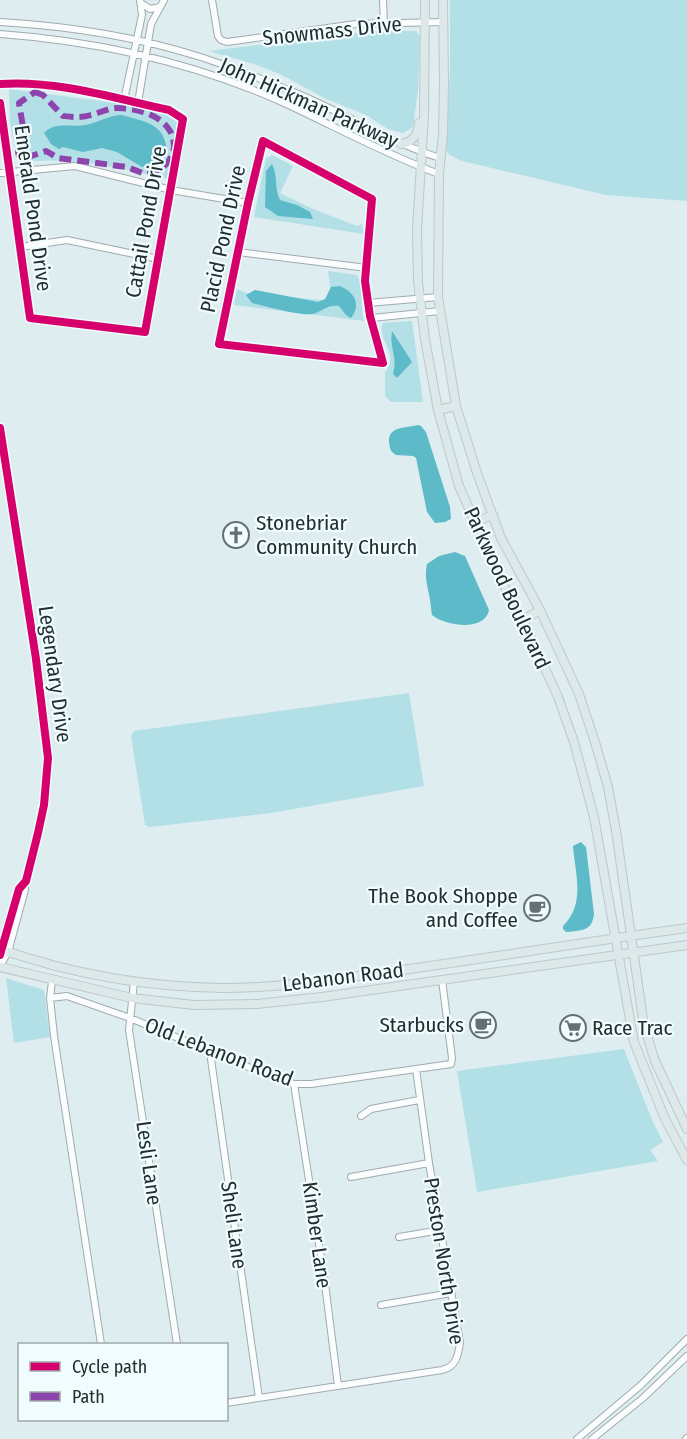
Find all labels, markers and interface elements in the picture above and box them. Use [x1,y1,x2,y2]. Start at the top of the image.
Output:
street label: Snowmass Drive [261,11,403,51]
street label: John Hickman Parkway [215,52,403,154]
street label: Emerald Pond Drive [8,123,58,293]
street label: Cattail Pond Drive [120,144,172,300]
street label: Placid Pond Drive [195,163,251,315]
street label: Parkwood Boulevard [458,503,556,673]
place label: Stonebriar Community Church [256,510,417,560]
church icon: Stonebriar Community Church [221,520,251,550]
street label: Legendary Drive [33,604,77,744]
place label: The Book Shoppe and Coffee [368,883,518,933]
cafe icon: The Book Shoppe and Coffee [522,893,552,923]
street label: Lebanon Road [281,957,405,997]
cafe icon: Starbucks [468,1010,498,1040]
street label: Old Lebanon Road [141,1012,297,1092]
place label: Starbucks [379,1012,464,1038]
supermarket icon: Race Trac [558,1013,588,1043]
place label: Race Trac [592,1015,672,1041]
street label: Lesli Lane [130,1119,168,1207]
street label: Preston North Drive [418,1176,470,1346]
street label: Sheli Lane [215,1179,253,1271]
street label: Kimber Lane [297,1180,337,1290]
legend [18,1343,228,1421]
text: Cycle path [72,1356,147,1378]
text: Path [72,1386,105,1408]

